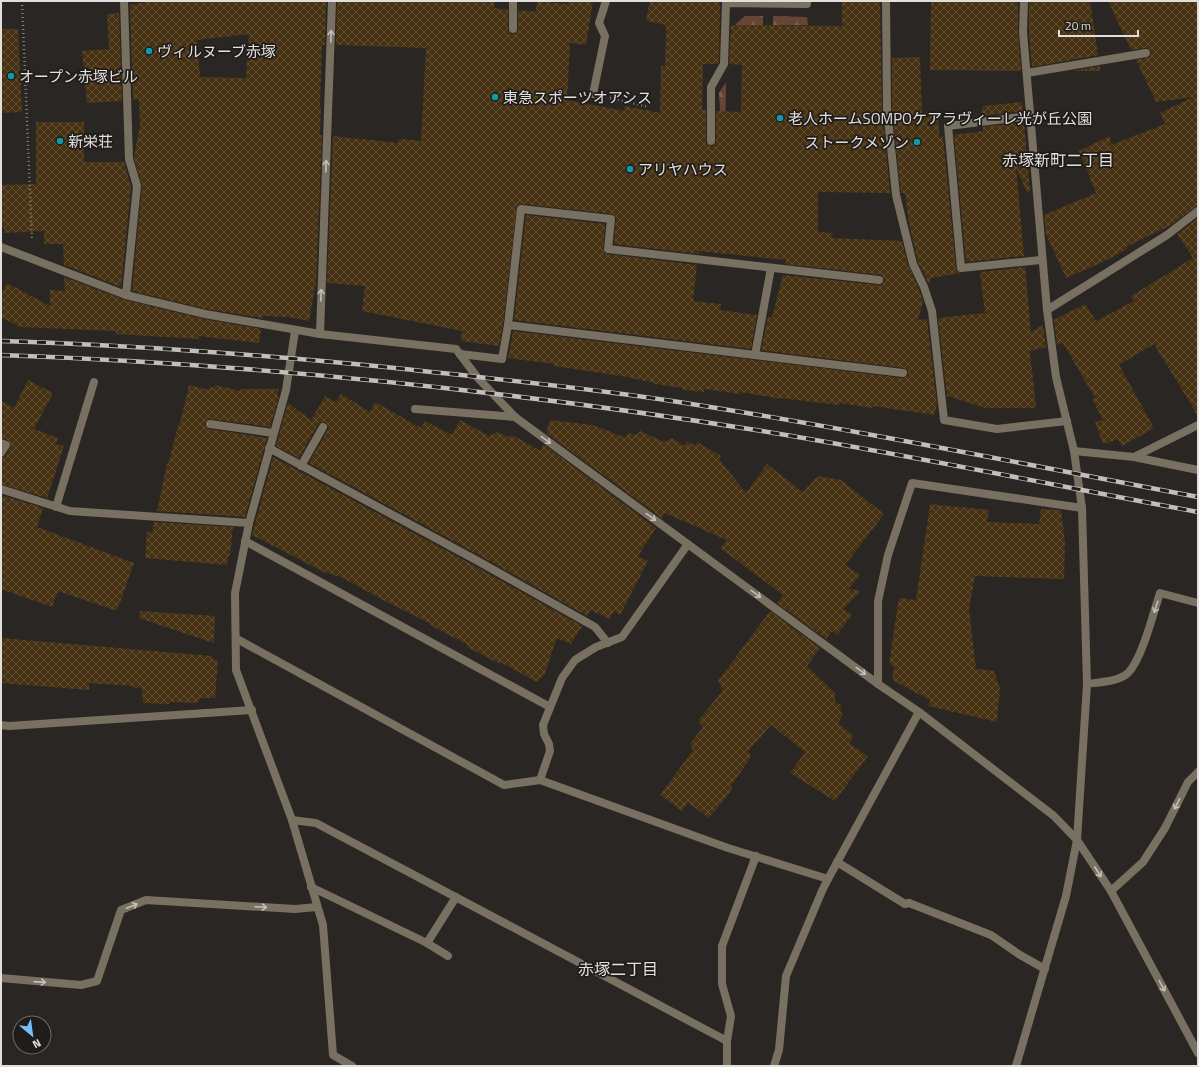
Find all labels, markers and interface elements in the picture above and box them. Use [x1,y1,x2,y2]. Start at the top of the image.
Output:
scale bar [1059,12,1138,38]
text: 20 m [1065,16,1091,35]
one-way arrow [327,30,334,43]
place label: ヴィルヌーブ赤塚 [157,40,276,63]
marker: ヴィルヌーブ赤塚 [144,46,154,56]
place label: オープン赤塚ビル [19,65,138,88]
marker: オープン赤塚ビル [6,71,16,81]
place label: 東急スポーツオアシス [503,86,652,109]
marker: 東急スポーツオアシス [490,92,500,102]
place label: 老人ホームSOMPOケアラヴィーレ光が丘公園 [788,107,1092,130]
marker: 老人ホームSOMPOケアラヴィーレ光が丘公園 [775,113,785,123]
place label: 新栄荘 [68,130,113,153]
place label: ストークメゾン [805,131,909,154]
marker: 新栄荘 [55,136,65,146]
marker: ストークメゾン [912,137,922,147]
district label: 赤塚新町二丁目 [1002,148,1114,172]
place label: アリヤハウス [638,158,728,181]
one-way arrow [322,160,330,173]
marker: アリヤハウス [625,164,635,174]
one-way arrow [317,289,325,302]
one-way arrow [541,436,552,445]
one-way arrow [646,513,657,521]
one-way arrow [750,590,761,598]
one-way arrow [1151,600,1159,612]
one-way arrow [855,667,866,676]
one-way arrow [1173,798,1180,810]
one-way arrow [1094,866,1102,877]
one-way arrow [126,901,138,909]
one-way arrow [254,904,267,911]
district label: 赤塚二丁目 [578,957,658,981]
one-way arrow [33,978,46,985]
one-way arrow [1158,980,1166,992]
north arrow [12,1015,52,1055]
text: N [30,1035,44,1053]

